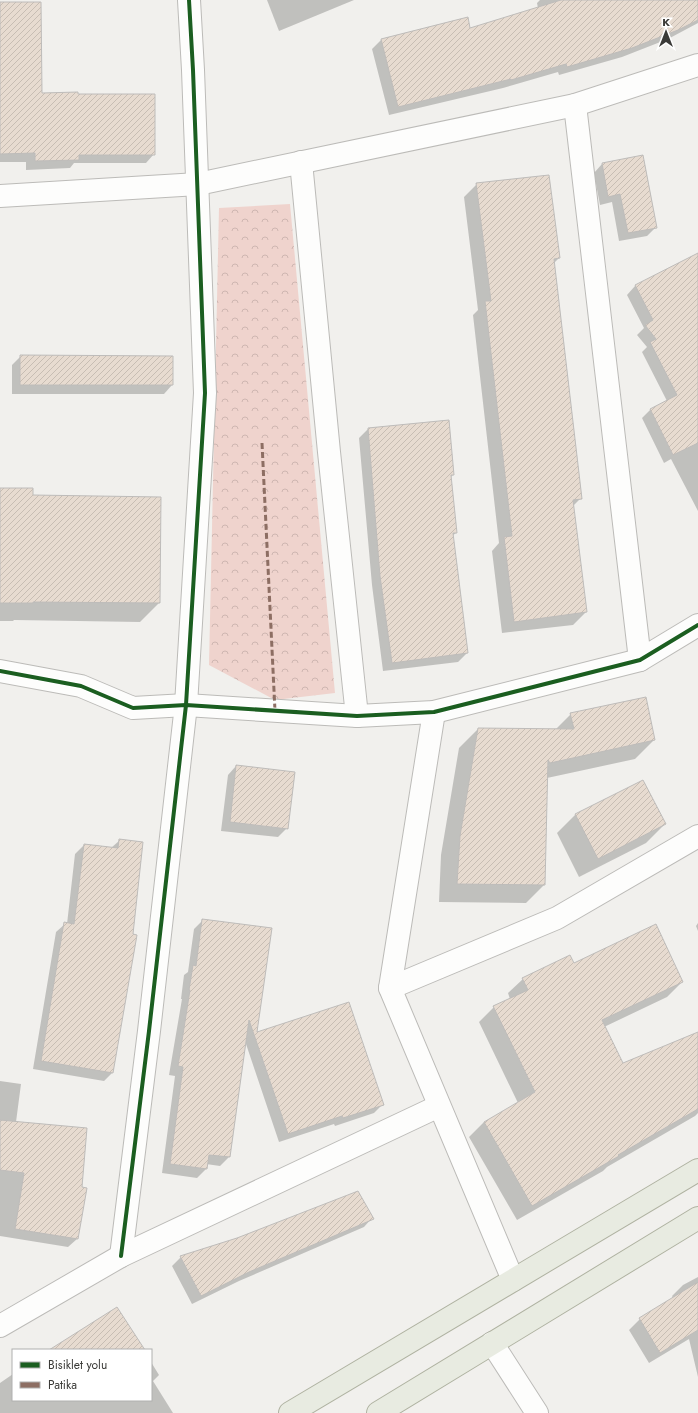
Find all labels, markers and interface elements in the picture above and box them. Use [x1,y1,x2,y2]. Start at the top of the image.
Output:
north arrow [646,12,686,52]
text: K [662,14,670,30]
legend [12,1349,152,1401]
text: Bisiklet yolu [48,1356,107,1374]
text: Patika [48,1376,77,1394]

